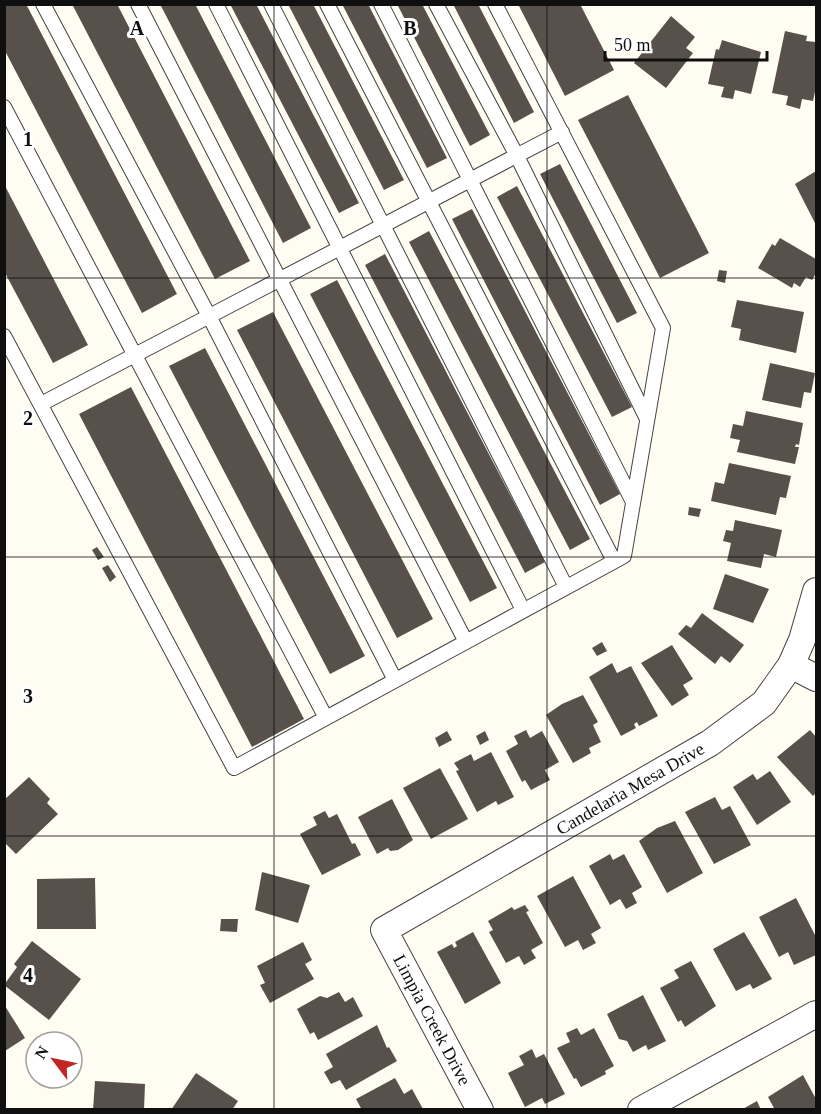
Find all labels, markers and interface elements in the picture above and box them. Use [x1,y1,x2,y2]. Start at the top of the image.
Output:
text: A [130,17,145,39]
text: B [403,17,417,39]
scale bar [605,24,767,62]
text: 50 m [614,35,651,55]
text: 1 [23,128,33,150]
text: 2 [23,407,33,429]
text: 3 [23,685,33,707]
street label: Candelaria Mesa Drive [553,738,708,839]
street label: Limpia Creek Drive [389,951,475,1089]
text: 4 [23,964,33,986]
north arrow [24,1030,84,1090]
text: N [31,1043,52,1062]

